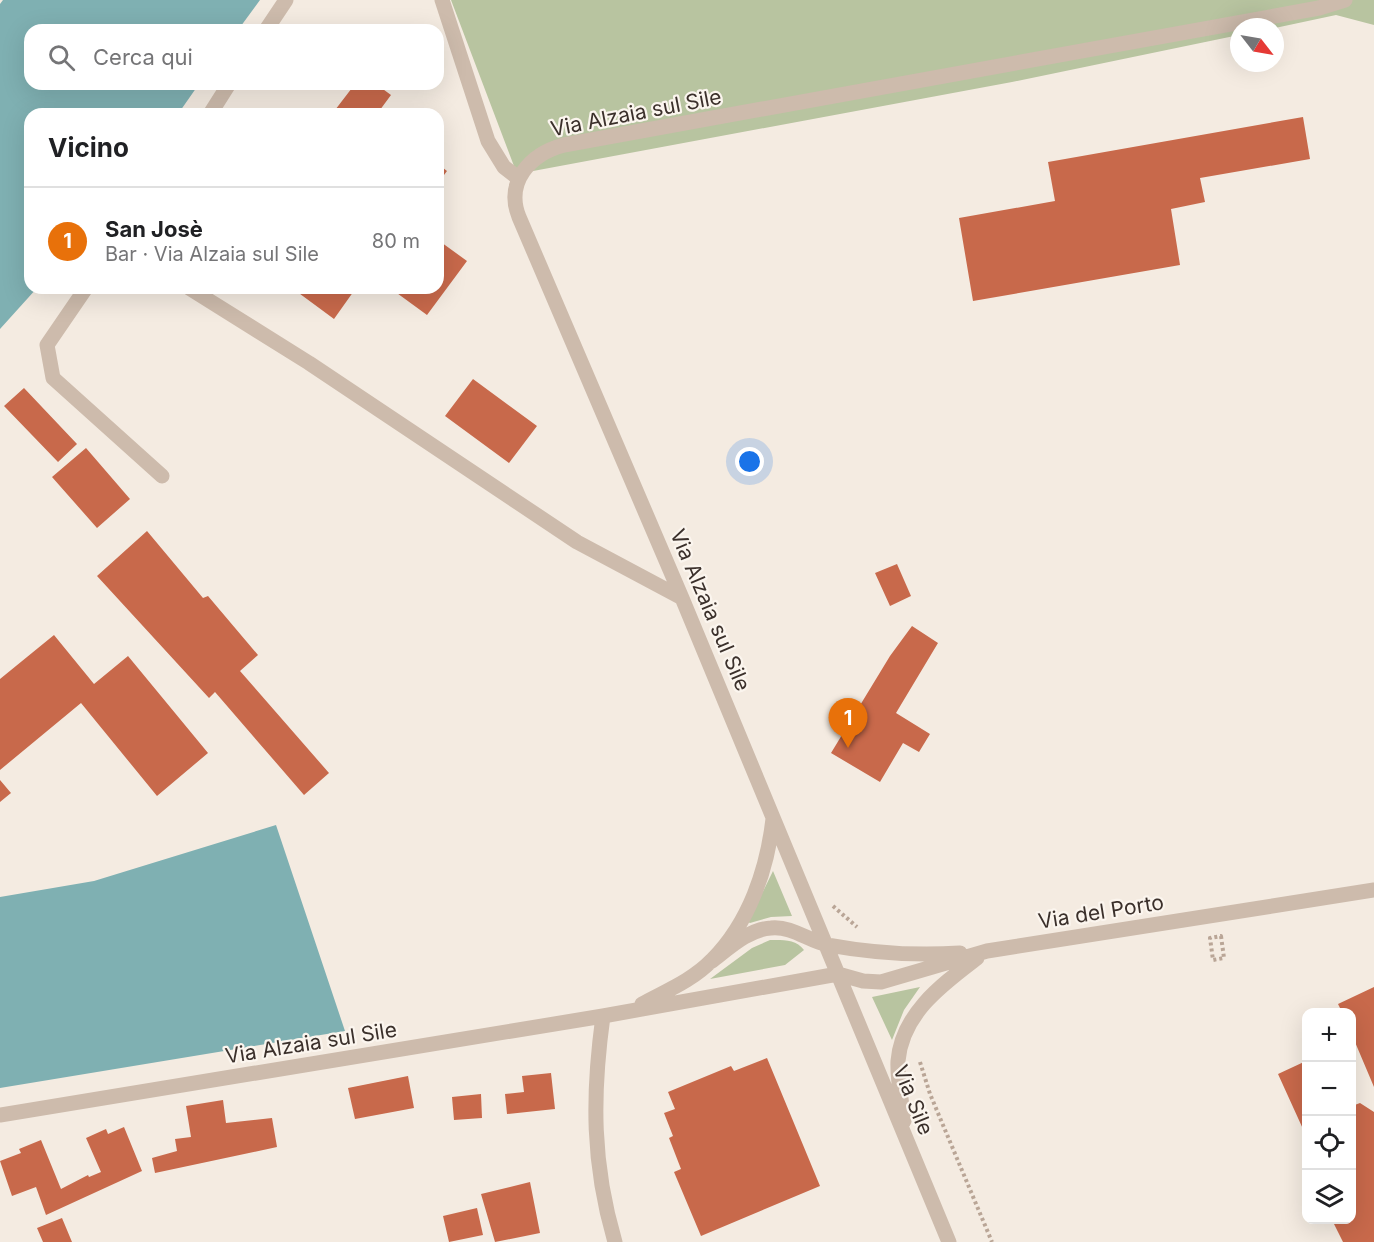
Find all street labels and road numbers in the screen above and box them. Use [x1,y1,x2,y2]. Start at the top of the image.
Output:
street label: Via Alzaia sul Sile [548,84,723,141]
street label: Via Alzaia sul Sile [665,525,756,694]
street label: Via del Porto [1036,889,1165,934]
street label: Via Alzaia sul Sile [223,1017,399,1068]
street label: Via Sile [888,1061,939,1138]

